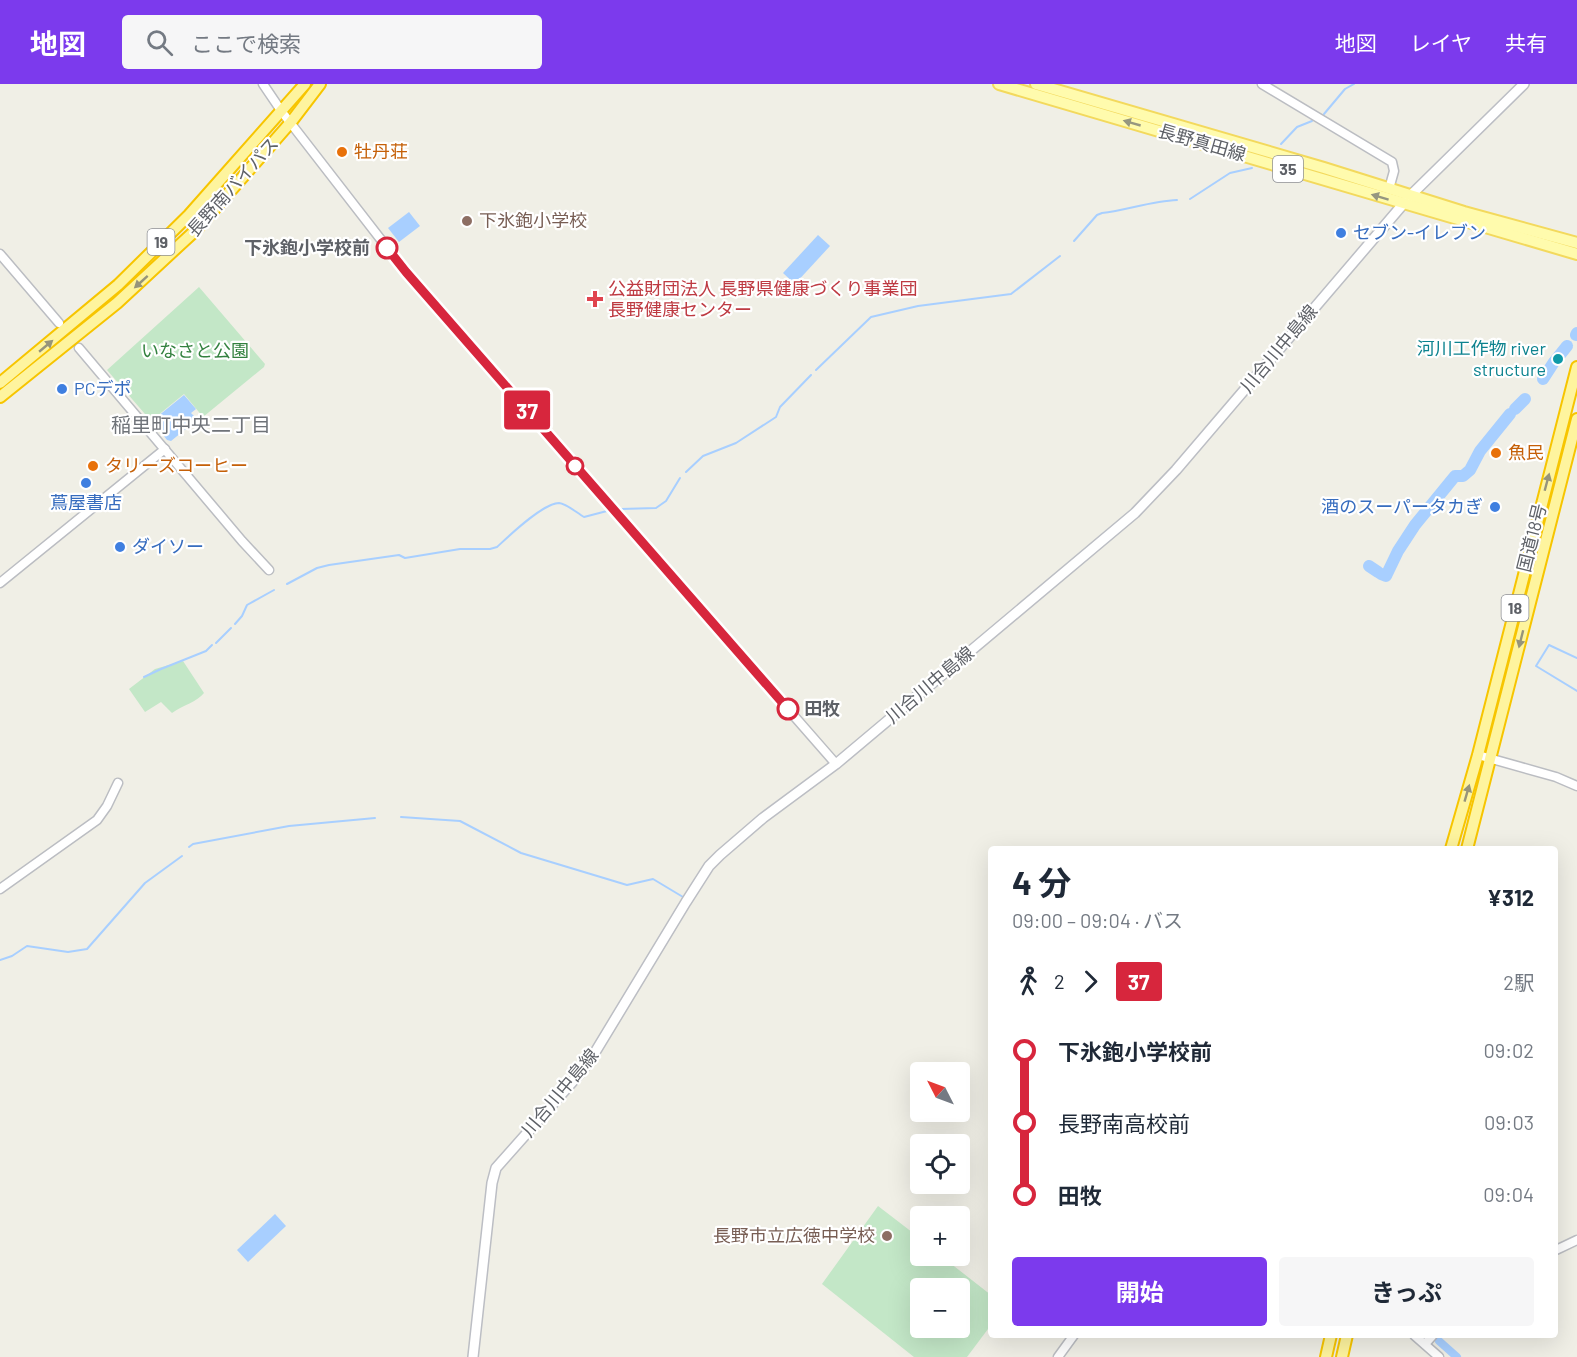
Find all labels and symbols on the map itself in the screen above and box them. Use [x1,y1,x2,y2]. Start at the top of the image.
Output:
one-way arrow [1123,118,1141,127]
street label: 長野真田線 [1156,119,1249,165]
street label: 長野南バイパス [182,132,282,240]
place label: 牡丹荘 [354,140,408,162]
marker: 牡丹荘 [335,145,349,159]
road number: 35 [1273,156,1303,182]
one-way arrow [1371,192,1389,201]
place label: 下氷鉋小学校 [479,209,587,231]
marker: 下氷鉋小学校 [460,214,474,228]
place label: セブン-イレブン [1353,221,1486,243]
marker: セブン-イレブン [1334,226,1348,240]
road number: 19 [148,229,174,255]
place label: 下氷鉋小学校前 [244,236,370,258]
marker: 下氷鉋小学校前 [376,237,398,259]
one-way arrow [134,275,149,288]
place label: 公益財団法人 長野県健康づくり事業団 長野健康センター [608,277,918,320]
marker: 公益財団法人 長野県健康づくり事業団 長野健康センター [586,290,604,308]
street label: 川合川中島線 [1235,300,1321,397]
place label: 河川工作物 river structure [1417,337,1546,380]
park label: いなさと公園 [141,339,249,361]
one-way arrow [38,341,53,353]
marker: 河川工作物 river structure [1551,352,1565,366]
place label: PCデポ [74,377,132,399]
marker: PCデポ [55,382,69,396]
line badge: 37 [500,390,554,430]
district label: 稲里町中央二丁目 [111,412,271,436]
place label: 魚民 [1508,441,1544,463]
marker: 魚民 [1489,446,1503,460]
place label: タリーズコーヒー [105,454,248,476]
unlabelled marker [566,457,584,475]
marker: タリーズコーヒー [86,459,100,473]
one-way arrow [1542,473,1552,491]
marker: 蔦屋書店 [79,476,93,490]
place label: 蔦屋書店 [50,491,122,513]
place label: 酒のスーパータカぎ [1321,495,1483,517]
marker: 酒のスーパータカぎ [1488,500,1502,514]
street label: 国道18号 [1512,501,1550,574]
place label: ダイソー [132,535,204,557]
marker: ダイソー [113,540,127,554]
road number: 18 [1502,595,1528,621]
one-way arrow [1515,629,1525,648]
street label: 川合川中島線 [881,641,978,727]
place label: 田牧 [804,697,840,719]
marker: 田牧 [777,698,799,720]
one-way arrow [1463,784,1472,802]
street label: 川合川中島線 [516,1044,602,1141]
north arrow [910,1062,970,1122]
place label: 長野市立広徳中学校 [713,1224,875,1246]
marker: 長野市立広徳中学校 [880,1229,894,1243]

